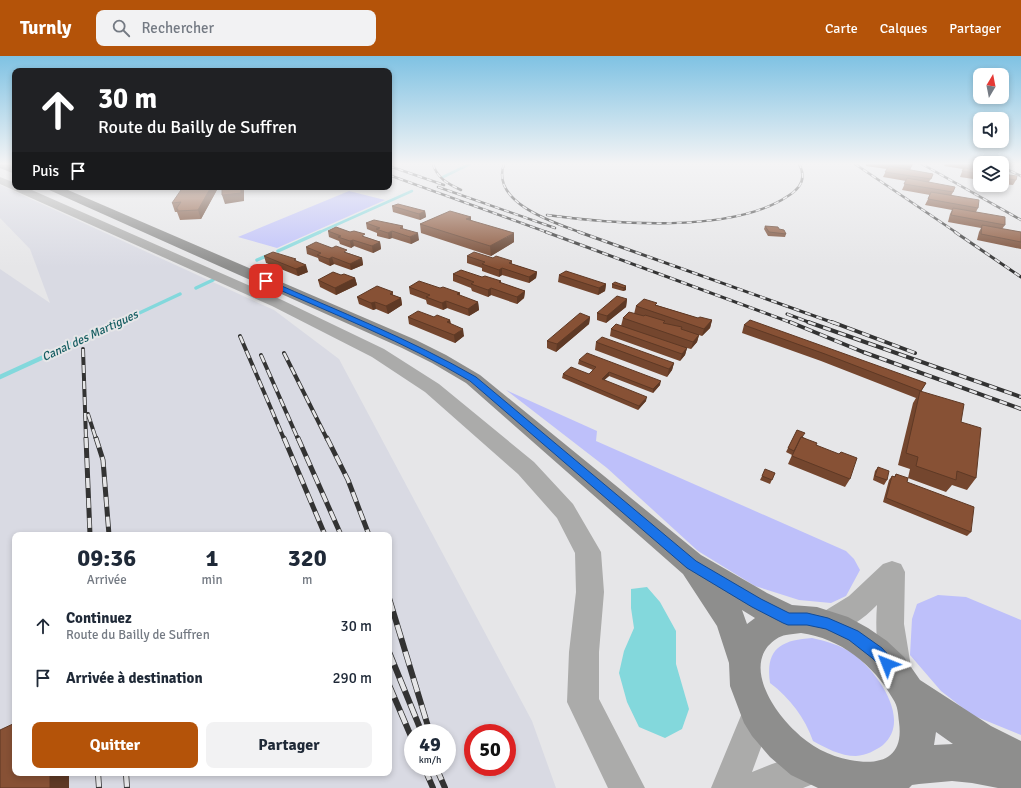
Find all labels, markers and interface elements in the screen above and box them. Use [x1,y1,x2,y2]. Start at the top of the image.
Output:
search box [96,10,376,46]
text: Turnly [20,16,72,40]
icon: search [110,17,132,39]
text: Rechercher [142,19,214,37]
text: Carte [825,20,858,37]
text: Calques [880,20,927,37]
text: Partager [949,20,1001,37]
north arrow [973,68,1009,104]
map controls [973,68,1009,192]
text: 30 m [98,82,157,116]
icon: ahead [32,84,84,136]
button: sound [973,112,1009,148]
text: Route du Bailly de Suffren [98,116,297,138]
button: layers [973,156,1009,192]
icon: arrive [67,160,89,182]
text: Puis [32,162,59,180]
pin [249,264,283,298]
icon: arrive [255,270,277,292]
water label: Canal des Martigues [40,306,142,365]
text: 09:36 [77,543,136,573]
text: 1 [206,543,218,573]
text: 320 [288,543,327,573]
text: Arrivée [87,572,127,588]
text: min [202,572,223,588]
text: m [302,572,312,588]
text: Continuez [66,609,132,627]
icon: ahead [32,615,54,637]
text: 30 m [341,617,372,635]
text: Route du Bailly de Suffren [66,627,210,643]
position arrow [866,643,908,685]
icon: arrive [32,667,54,689]
text: Arrivée à destination [66,669,203,687]
text: 290 m [332,669,372,687]
button: Quitter [32,722,198,768]
button: Partager [206,722,372,768]
speed limit sign: 50 [464,724,516,776]
text: 49 [419,732,441,757]
text: km/h [419,754,441,766]

